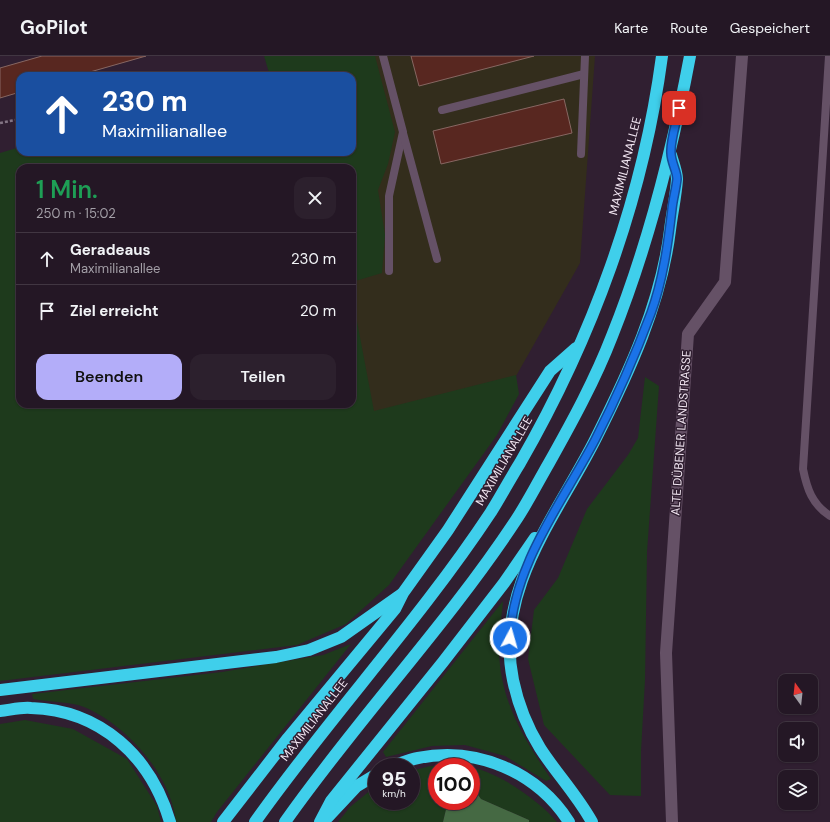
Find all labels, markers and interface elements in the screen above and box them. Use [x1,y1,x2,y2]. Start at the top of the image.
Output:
text: GoPilot [20,15,88,40]
text: Karte [614,19,648,37]
text: Route [670,19,708,37]
text: Gespeichert [730,19,810,37]
text: 230 m [102,83,188,120]
icon: ahead [36,88,88,140]
pin [662,91,696,125]
icon: arrive [668,97,690,119]
street label: MAXIMILIANALLEE [605,115,645,217]
text: Maximilianallee [102,119,227,143]
text: 1 Min. [36,174,98,205]
button: close [294,177,336,219]
text: 250 m · 15:02 [36,205,116,222]
text: Geradeaus [70,240,151,260]
icon: ahead [36,248,58,270]
text: 230 m [291,249,336,269]
text: Maximilianallee [70,260,160,277]
icon: arrive [36,300,58,322]
text: Ziel erreicht [70,301,159,321]
text: 20 m [300,301,336,321]
street label: ALTE DÜBENER LANDSTRASSE [667,350,695,516]
button: Beenden [36,354,182,400]
button: Teilen [190,354,336,400]
street label: MAXIMILIANALLEE [472,413,536,509]
position arrow [489,617,531,659]
north arrow [778,674,818,714]
map controls [778,674,818,810]
street label: MAXIMILIANALLEE [277,675,351,765]
button: sound [778,722,818,762]
speed limit sign: 100 [428,758,480,810]
text: 95 [381,766,407,792]
button: layers [778,770,818,810]
text: km/h [382,787,406,800]

